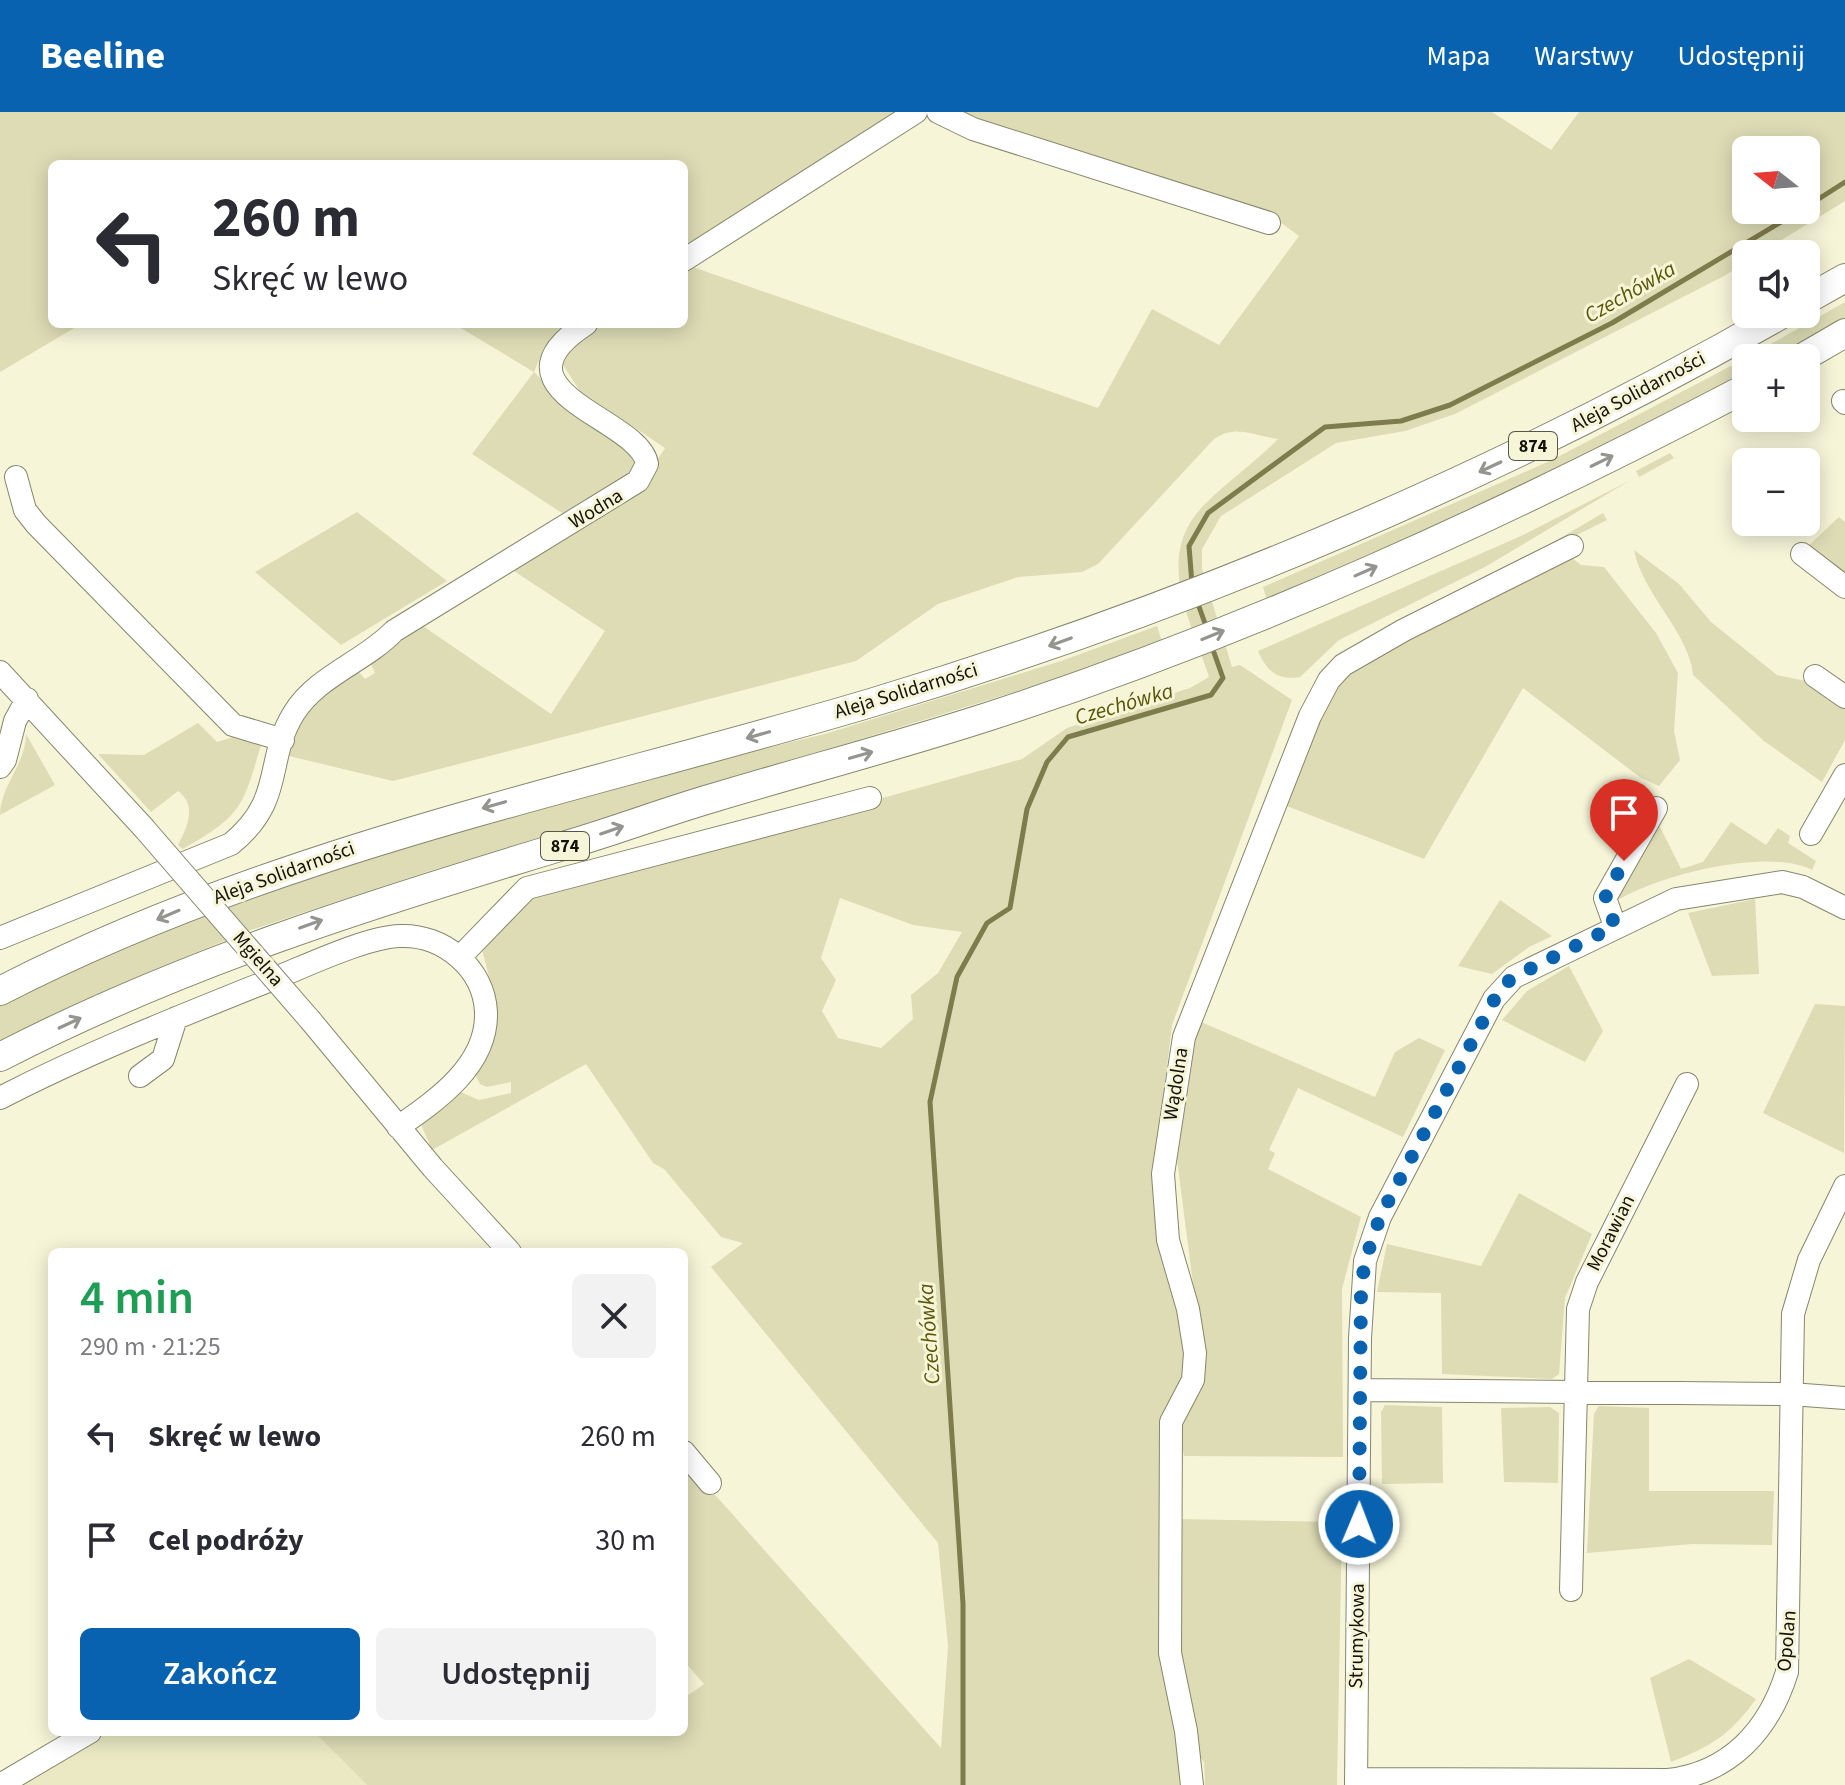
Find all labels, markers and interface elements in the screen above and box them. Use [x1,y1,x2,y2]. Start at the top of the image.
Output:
text: Beeline [40,29,165,83]
text: Mapa [1427,36,1490,76]
text: Warstwy [1534,36,1633,76]
text: Udostępnij [1677,36,1805,76]
north arrow [1732,136,1820,224]
map controls [1732,136,1820,536]
text: 260 m [212,179,360,258]
icon: left [80,192,184,296]
button: sound [1732,240,1820,328]
text: Skręć w lewo [212,253,408,304]
water label: Czechówka [1578,253,1682,331]
button: + [1732,344,1820,432]
street label: Aleja Solidarności [1566,345,1710,439]
road number: 874 [1509,432,1557,460]
button: − [1732,448,1820,536]
one-way arrow [1589,453,1613,468]
one-way arrow [1478,460,1502,475]
street label: Wodna [564,482,628,536]
one-way arrow [1353,562,1378,577]
one-way arrow [1200,627,1225,641]
one-way arrow [1048,636,1072,650]
street label: Aleja Solidarności [831,656,981,726]
water label: Czechówka [1071,675,1177,733]
one-way arrow [745,728,771,743]
one-way arrow [848,747,873,761]
pin [1590,779,1658,861]
icon: arrive [1602,791,1646,835]
one-way arrow [481,798,507,813]
one-way arrow [599,822,624,836]
road number: 874 [541,832,589,860]
street label: Aleja Solidarności [209,834,359,912]
one-way arrow [156,909,181,924]
one-way arrow [298,916,322,930]
street label: Mgielna [226,925,290,993]
one-way arrow [58,1015,82,1030]
street label: Wądolna [1156,1045,1196,1123]
street label: Morawian [1580,1190,1642,1276]
text: 4 min [80,1264,194,1332]
button: close [572,1274,656,1358]
water label: Czechówka [909,1282,948,1386]
text: 290 m · 21:25 [80,1328,221,1365]
icon: left [80,1414,124,1458]
text: Skręć w lewo [148,1415,321,1458]
text: 260 m [580,1415,656,1458]
position arrow [1317,1482,1401,1566]
icon: arrive [80,1518,124,1562]
text: Cel podróży [148,1519,304,1562]
text: 30 m [595,1519,656,1562]
street label: Strumykowa [1342,1583,1372,1689]
street label: Opolan [1770,1609,1804,1673]
button: Zakończ [80,1628,360,1720]
button: Udostępnij [376,1628,656,1720]

